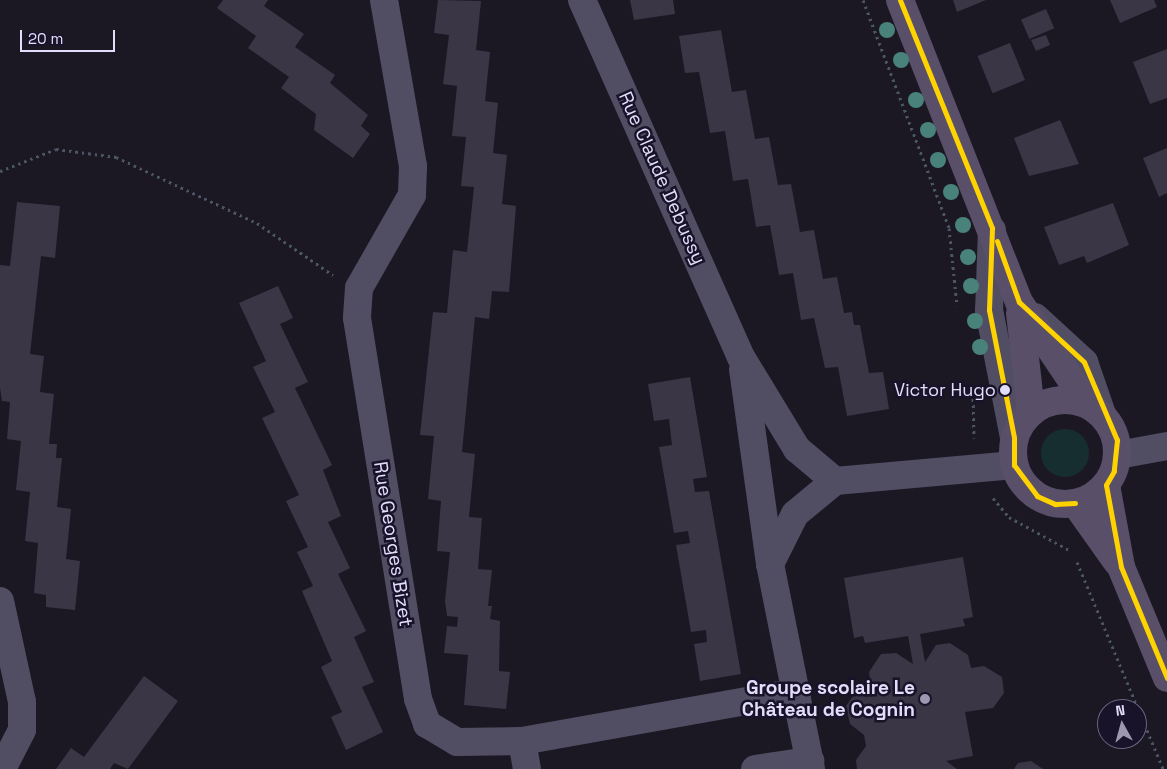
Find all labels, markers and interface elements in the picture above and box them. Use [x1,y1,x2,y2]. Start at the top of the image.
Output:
scale bar [22,20,118,52]
text: 20 m [28,29,63,48]
street label: Rue Claude Debussy [614,88,710,268]
place label: Victor Hugo [894,379,996,401]
marker: Victor Hugo [1000,385,1010,395]
street label: Rue Georges Bizet [369,460,417,628]
place label: Groupe scolaire Le Château de Cognin [742,677,915,721]
marker: Groupe scolaire Le Château de Cognin [919,693,931,705]
north arrow [1097,699,1147,749]
text: N [1115,701,1126,720]

